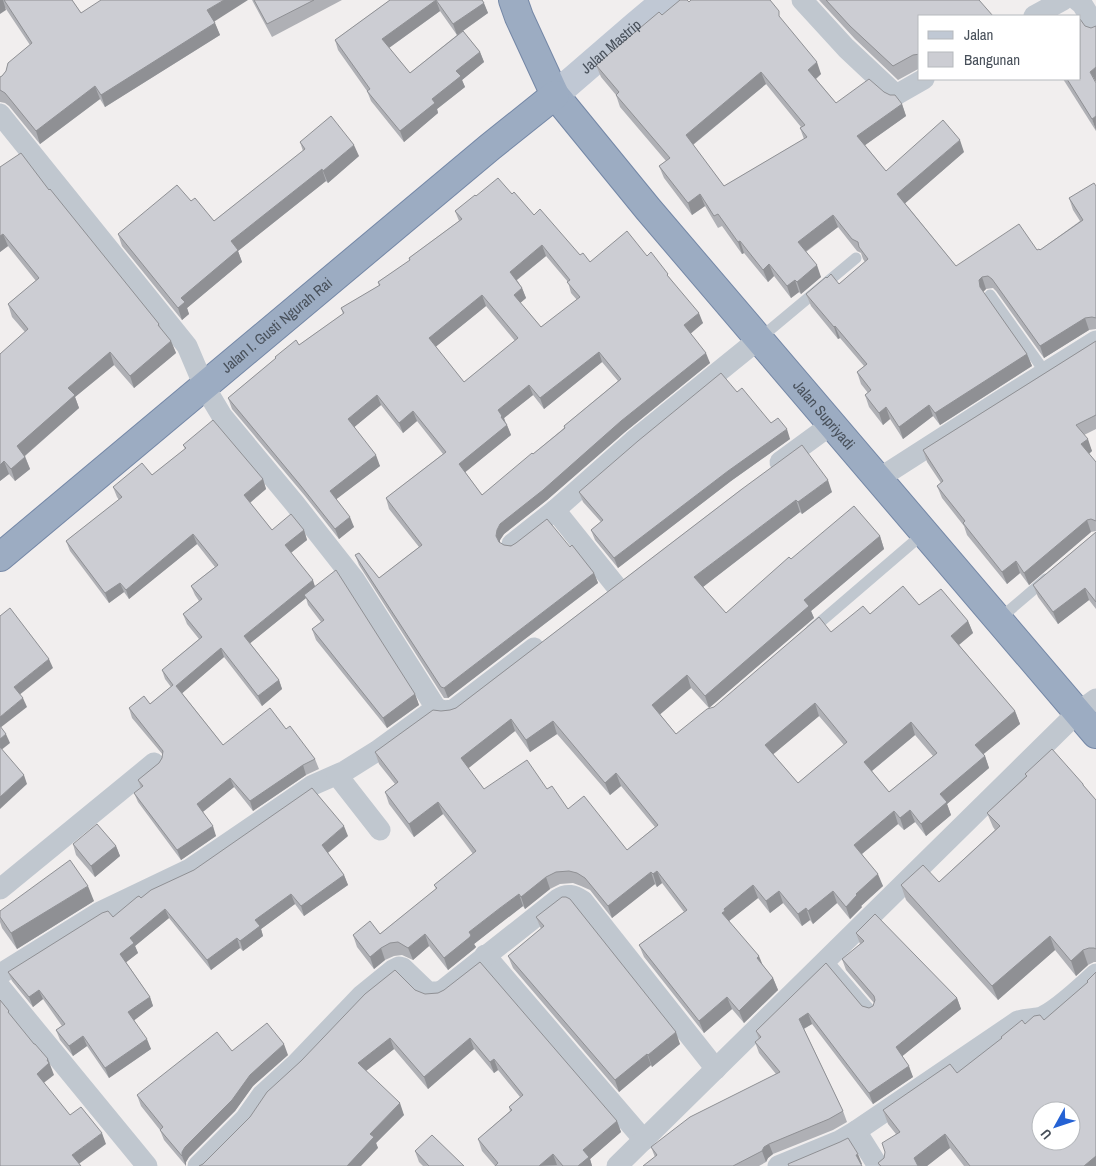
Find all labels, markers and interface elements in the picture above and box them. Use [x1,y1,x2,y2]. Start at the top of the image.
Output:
street label: Jalan Mastrip [576,14,646,78]
legend [918,15,1081,80]
text: Jalan [964,24,993,45]
text: Bangunan [964,49,1020,70]
street label: Jalan I. Gusti Ngurah Rai [217,272,337,378]
street label: Jalan Supriyadi [789,375,860,454]
north arrow [1031,1101,1081,1151]
text: U [1036,1125,1056,1143]

